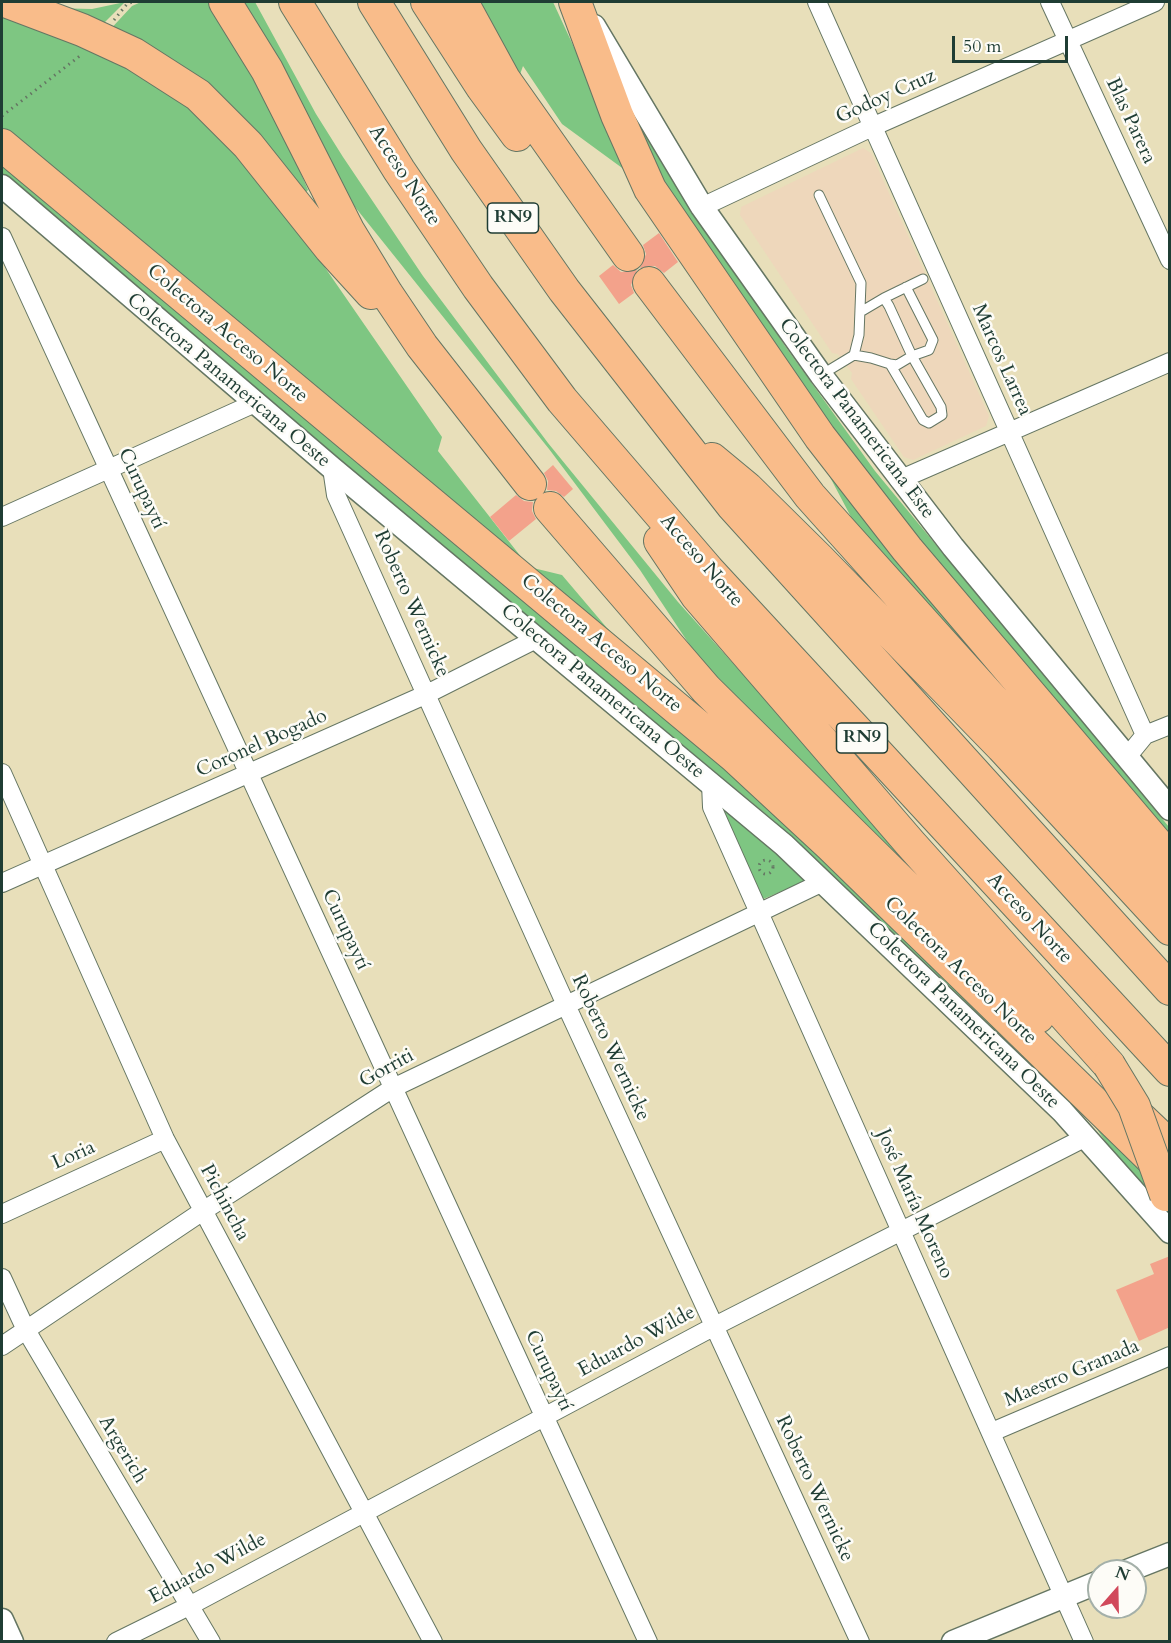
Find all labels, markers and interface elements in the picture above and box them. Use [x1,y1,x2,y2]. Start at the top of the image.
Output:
scale bar [955,24,1070,62]
text: 50 m [963,34,1002,59]
street label: Godoy Cruz [832,64,940,130]
street label: Blas Parera [1100,74,1160,168]
street label: Acceso Norte [363,121,445,231]
road number: RN9 [488,203,538,233]
street label: Colectora Acceso Norte [142,260,312,408]
street label: Colectora Panamericana Oeste [121,289,335,473]
street label: Marcos Larrea [966,300,1036,420]
street label: Colectora Panamericana Este [773,314,939,524]
street label: Curupaytí [112,445,170,533]
street label: Acceso Norte [654,510,748,612]
street label: Roberto Wernicke [368,527,454,681]
street label: Colectora Acceso Norte [516,570,686,718]
street label: Colectora Panamericana Oeste [495,600,709,784]
street label: Coronel Bogado [193,704,331,784]
road number: RN9 [836,723,888,753]
street label: Acceso Norte [981,869,1077,969]
street label: Curupaytí [316,886,374,974]
street label: Colectora Acceso Norte [879,892,1041,1050]
street label: Colectora Panamericana Oeste [862,917,1064,1115]
street label: Roberto Wernicke [566,971,654,1125]
street label: Gorriti [355,1044,419,1094]
street label: José María Moreno [870,1125,958,1283]
street label: Loria [49,1136,99,1176]
street label: Pichincha [194,1161,254,1245]
street label: Eduardo Wilde [574,1301,700,1383]
street label: Curupaytí [519,1327,577,1415]
street label: Maestro Granada [1001,1335,1143,1413]
street label: Argerich [92,1412,152,1488]
street label: Roberto Wernicke [770,1412,858,1566]
street label: Eduardo Wilde [145,1528,271,1610]
north arrow [1087,1559,1147,1619]
text: N [1112,1561,1133,1587]

